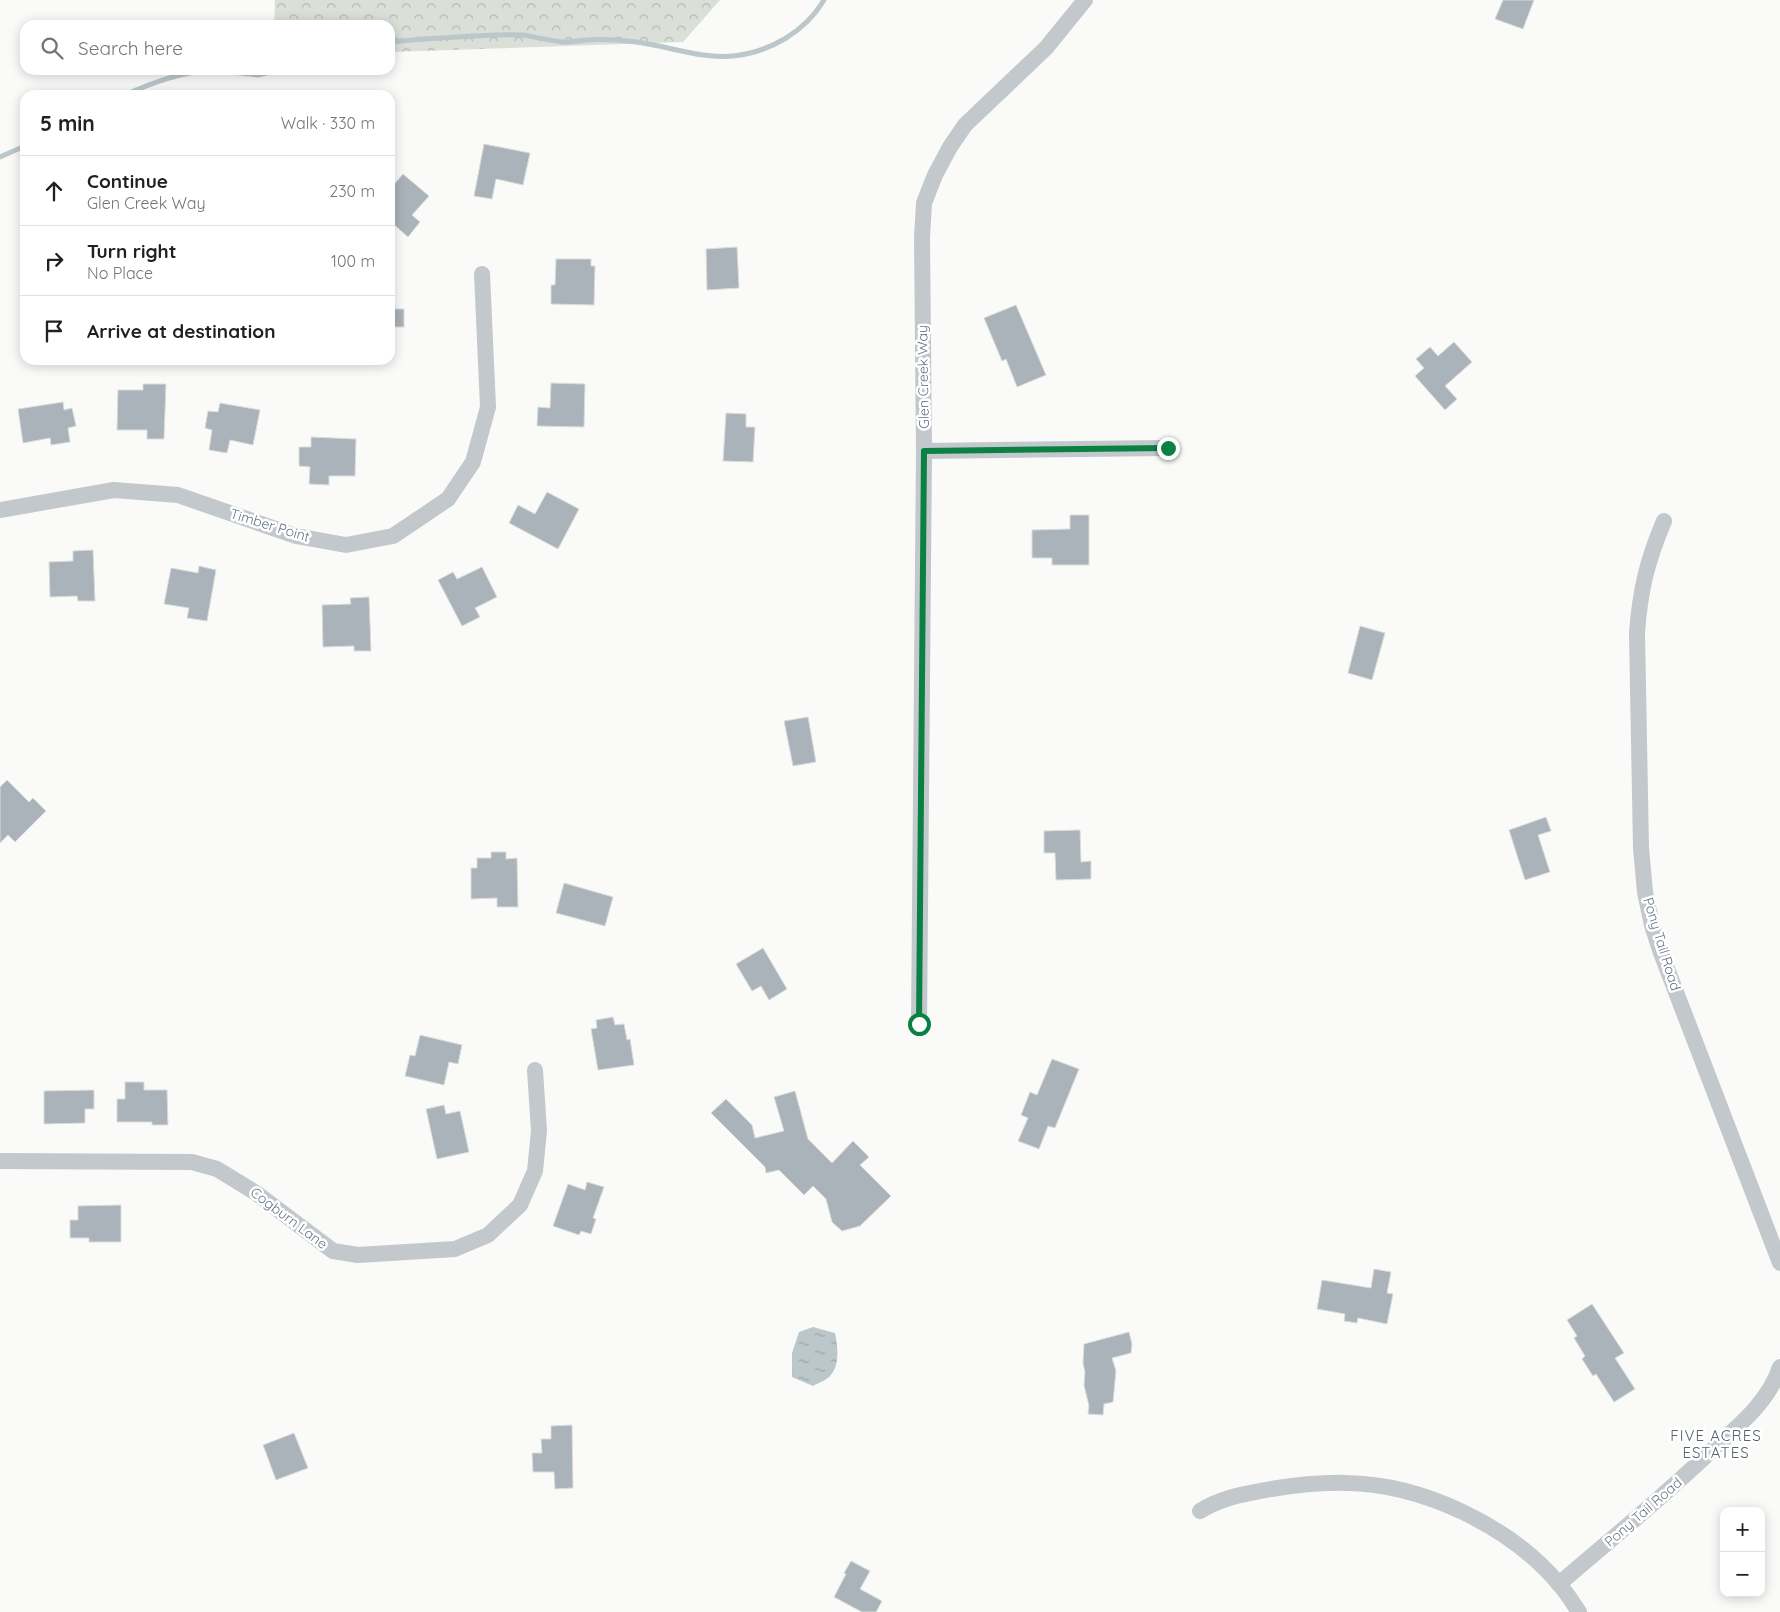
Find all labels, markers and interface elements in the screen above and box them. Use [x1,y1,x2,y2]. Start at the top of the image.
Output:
search box [20,20,395,75]
icon: search [38,34,66,62]
text: Search here [78,36,183,60]
text: 5 min [40,110,95,136]
text: Walk · 330 m [281,113,375,133]
text: Continue [87,169,168,193]
icon: ahead [40,177,68,205]
text: 230 m [329,181,375,201]
text: Glen Creek Way [87,193,206,213]
text: Turn right [87,239,176,263]
icon: right [40,247,68,275]
text: 100 m [331,251,375,271]
text: No Place [87,263,153,283]
icon: arrive [40,317,68,345]
text: Arrive at destination [87,319,276,343]
street label: Glen Creek Way [913,325,933,429]
route end [1157,437,1180,460]
street label: Timber Point [228,504,312,546]
street label: Pony Tail Road [1639,895,1685,993]
route start [908,1013,931,1036]
street label: Cogburn Lane [247,1183,331,1253]
district label: FIVE ACRES ESTATES [1670,1426,1762,1462]
street label: Pony Tail Road [1601,1473,1685,1551]
map controls [1720,1507,1765,1597]
button: + [1720,1507,1765,1552]
button: − [1720,1552,1765,1597]

